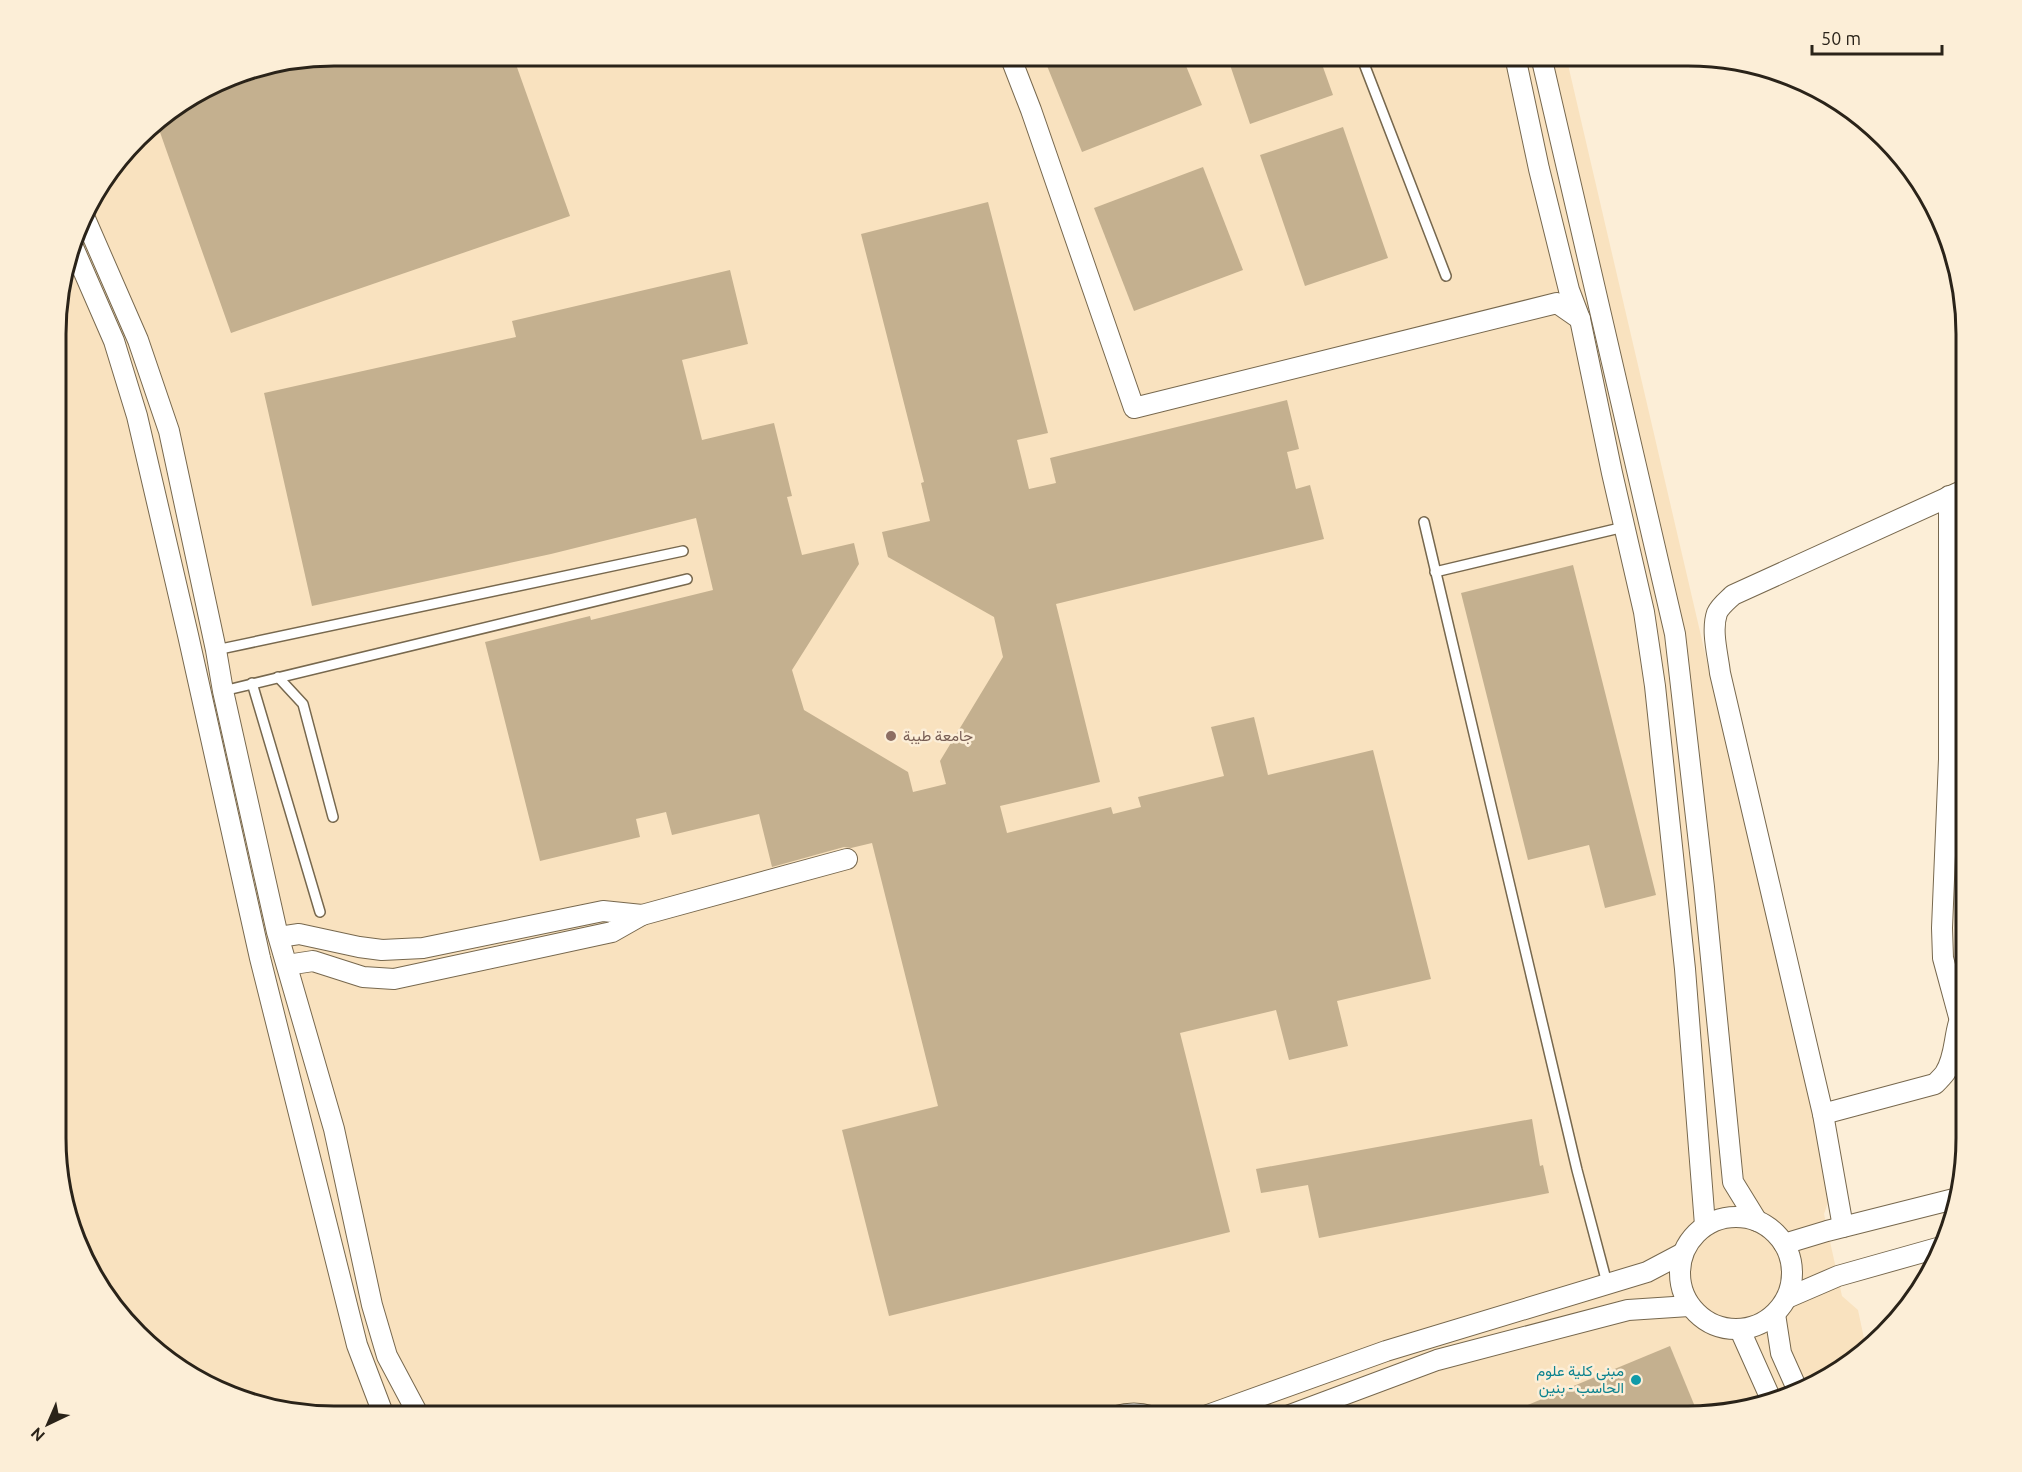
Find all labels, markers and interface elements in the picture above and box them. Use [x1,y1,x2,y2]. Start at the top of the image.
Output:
scale bar [1812,18,1942,56]
text: 50 m [1821,28,1861,48]
place label: جامعة طيبة [903,727,973,745]
marker: جامعة طيبة [884,729,898,743]
place label: مبنى كلية علوم الحاسب - بنين [1536,1362,1624,1398]
marker: مبنى كلية علوم الحاسب - بنين [1629,1373,1643,1387]
north arrow [18,1394,78,1454]
text: N [27,1424,48,1445]

